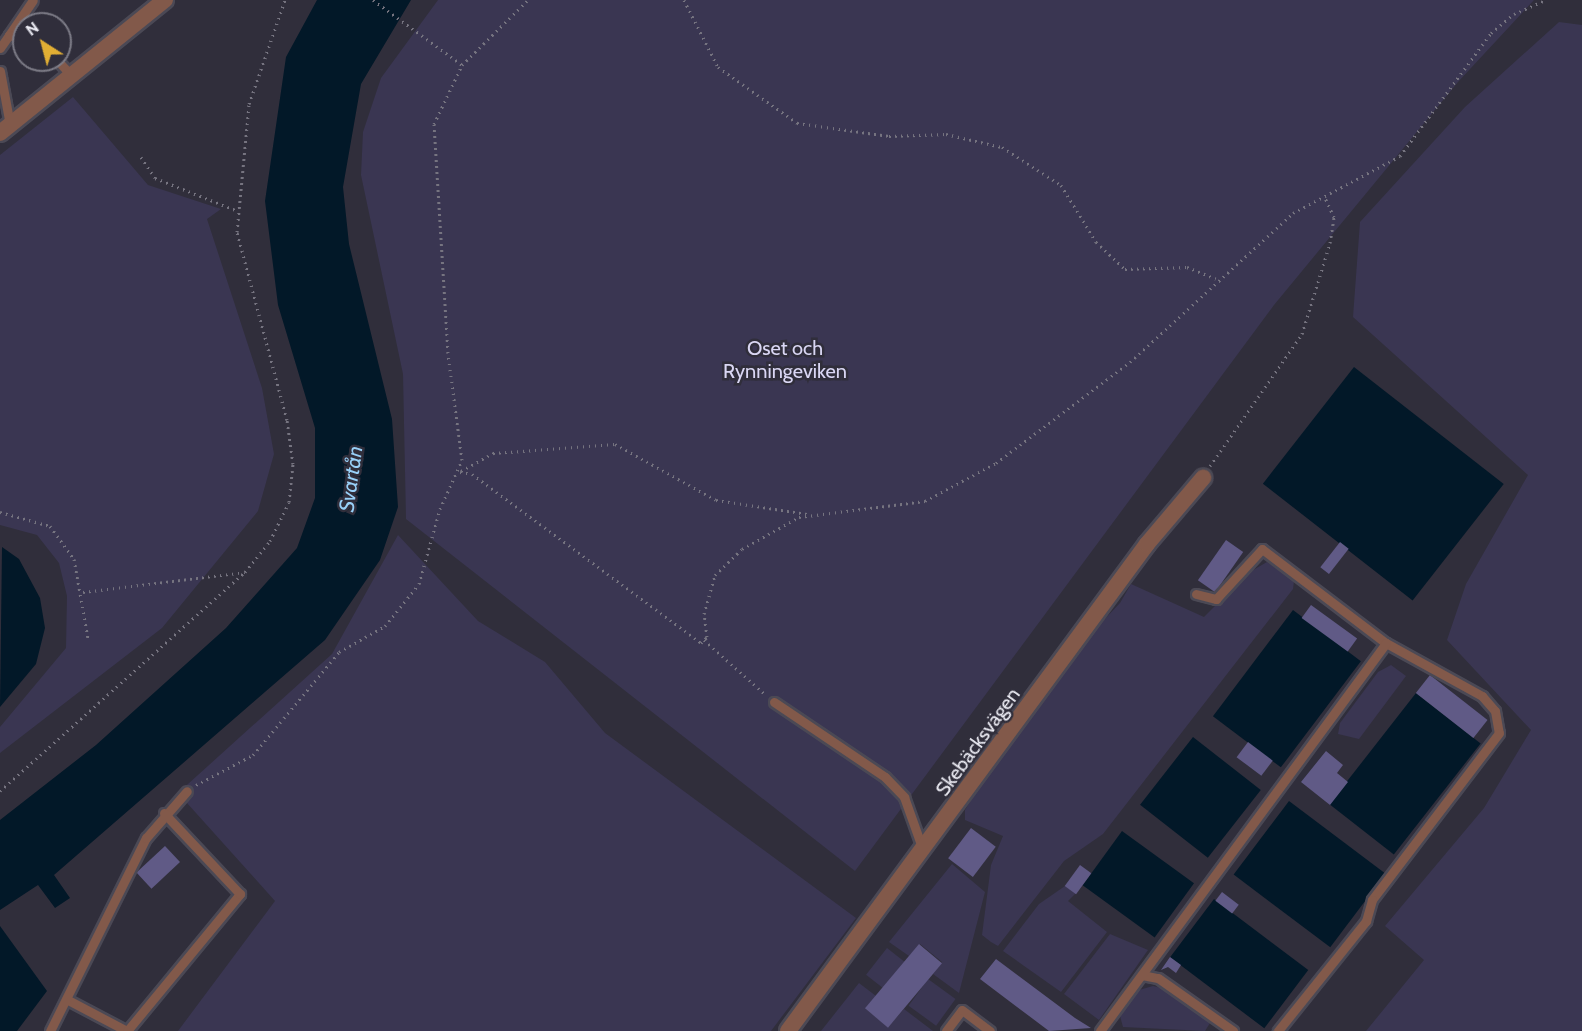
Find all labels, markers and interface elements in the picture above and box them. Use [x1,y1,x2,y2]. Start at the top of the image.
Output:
north arrow [12,12,72,72]
text: N [22,18,42,40]
park label: Oset och Rynningeviken [723,336,847,383]
water label: Svartån [334,444,368,514]
street label: Skebäcksvägen [931,683,1025,801]

